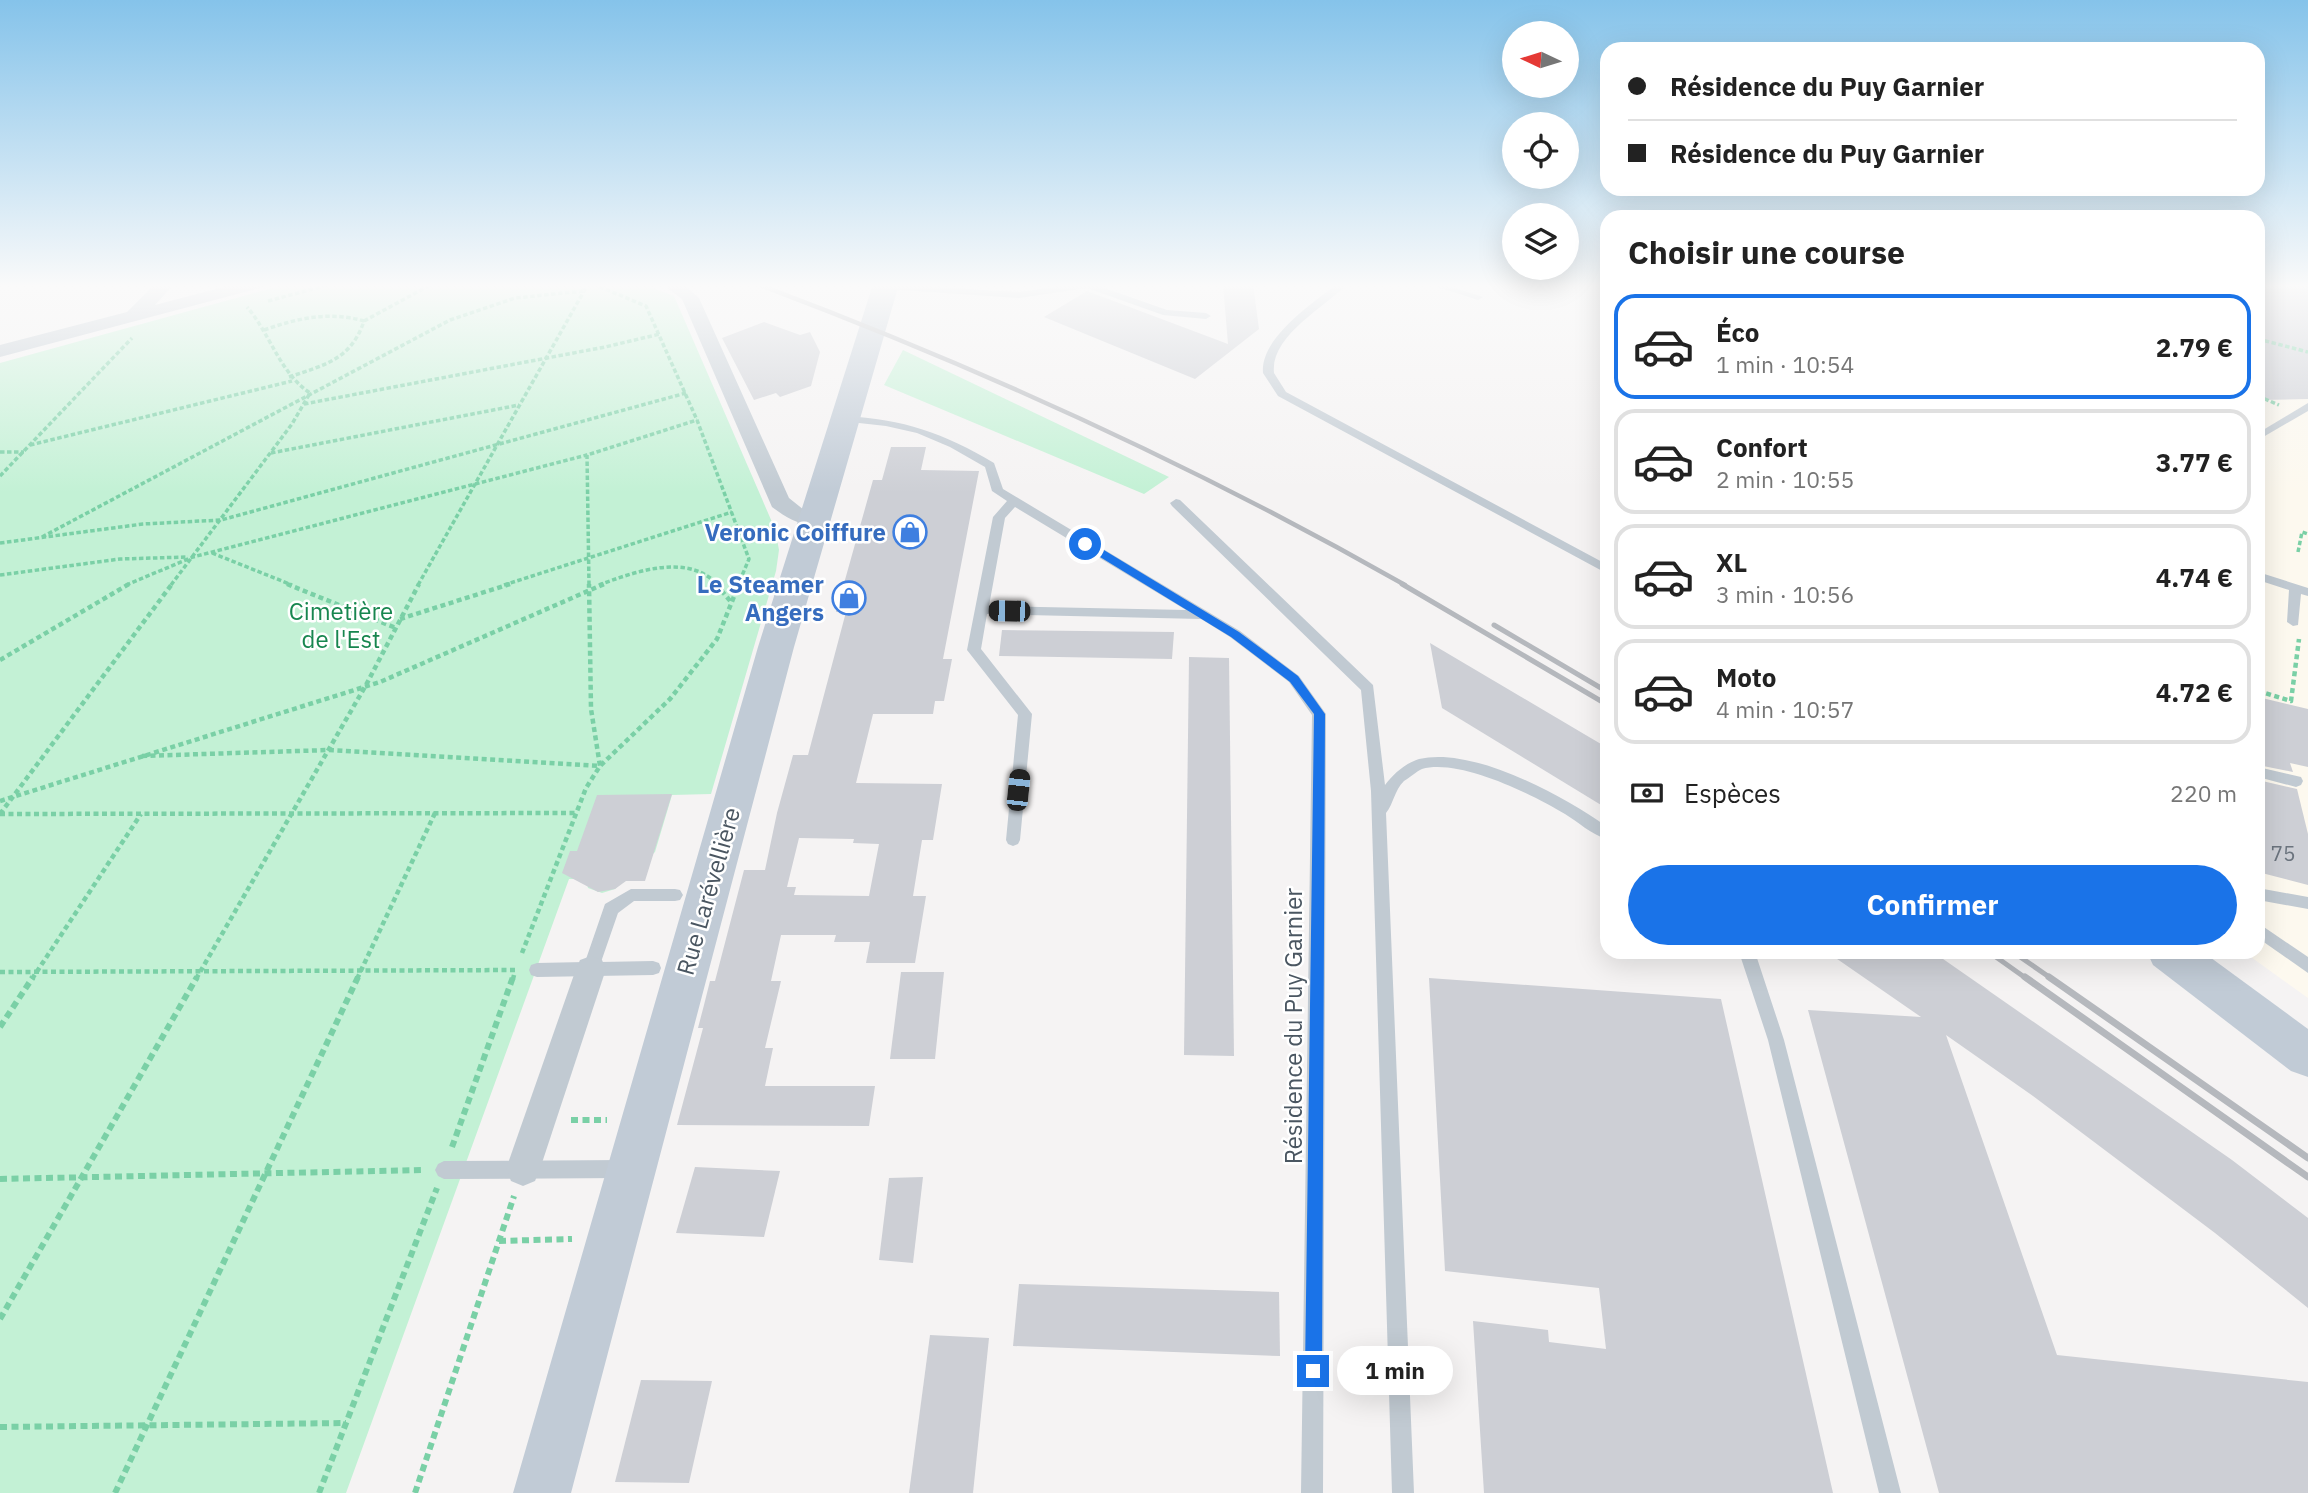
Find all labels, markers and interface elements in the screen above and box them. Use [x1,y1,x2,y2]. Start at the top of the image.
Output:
north arrow [1502,21,1578,98]
map controls [1502,21,1579,280]
text: Résidence du Puy Garnier [1670,69,1984,103]
button: locate [1502,112,1579,189]
text: Résidence du Puy Garnier [1670,136,1984,170]
button: layers [1502,203,1579,280]
text: Choisir une course [1628,231,1905,273]
icon: car [1632,315,1695,378]
text: Éco [1716,315,1760,349]
text: 2.79 € [2156,330,2233,364]
text: 1 min · 10:54 [1716,349,1854,379]
icon: car [1632,430,1695,493]
text: Confort [1716,430,1808,464]
text: 3.77 € [2156,445,2233,479]
text: 2 min · 10:55 [1716,464,1854,494]
shop icon: Veronic Coiffure [891,513,929,551]
place label: Veronic Coiffure [705,516,886,548]
route start [1069,528,1101,560]
icon: car [1632,545,1695,608]
text: XL [1716,545,1747,579]
text: 4.74 € [2156,560,2233,594]
place label: Le Steamer Angers [697,568,824,628]
shop icon: Le Steamer Angers [830,579,868,617]
text: 3 min · 10:56 [1716,579,1854,609]
park label: Cimetière de l'Est [289,595,393,655]
car [988,600,1031,622]
icon: car [1632,660,1695,723]
text: Moto [1716,660,1776,694]
text: 4.72 € [2156,675,2233,709]
text: 4 min · 10:57 [1716,694,1854,724]
car [1006,768,1031,812]
icon: cash [1628,774,1666,812]
text: Espèces [1684,776,1781,810]
text: 220 m [2170,778,2237,808]
street label: Rue Larévellière [669,803,747,979]
house number: 75 [2270,839,2296,867]
button: Confirmer [1628,865,2237,945]
street label: Résidence du Puy Garnier [1277,888,1309,1164]
callout: 1 min [1338,1346,1453,1396]
route end [1297,1355,1329,1387]
text: 1 min [1365,1355,1425,1385]

